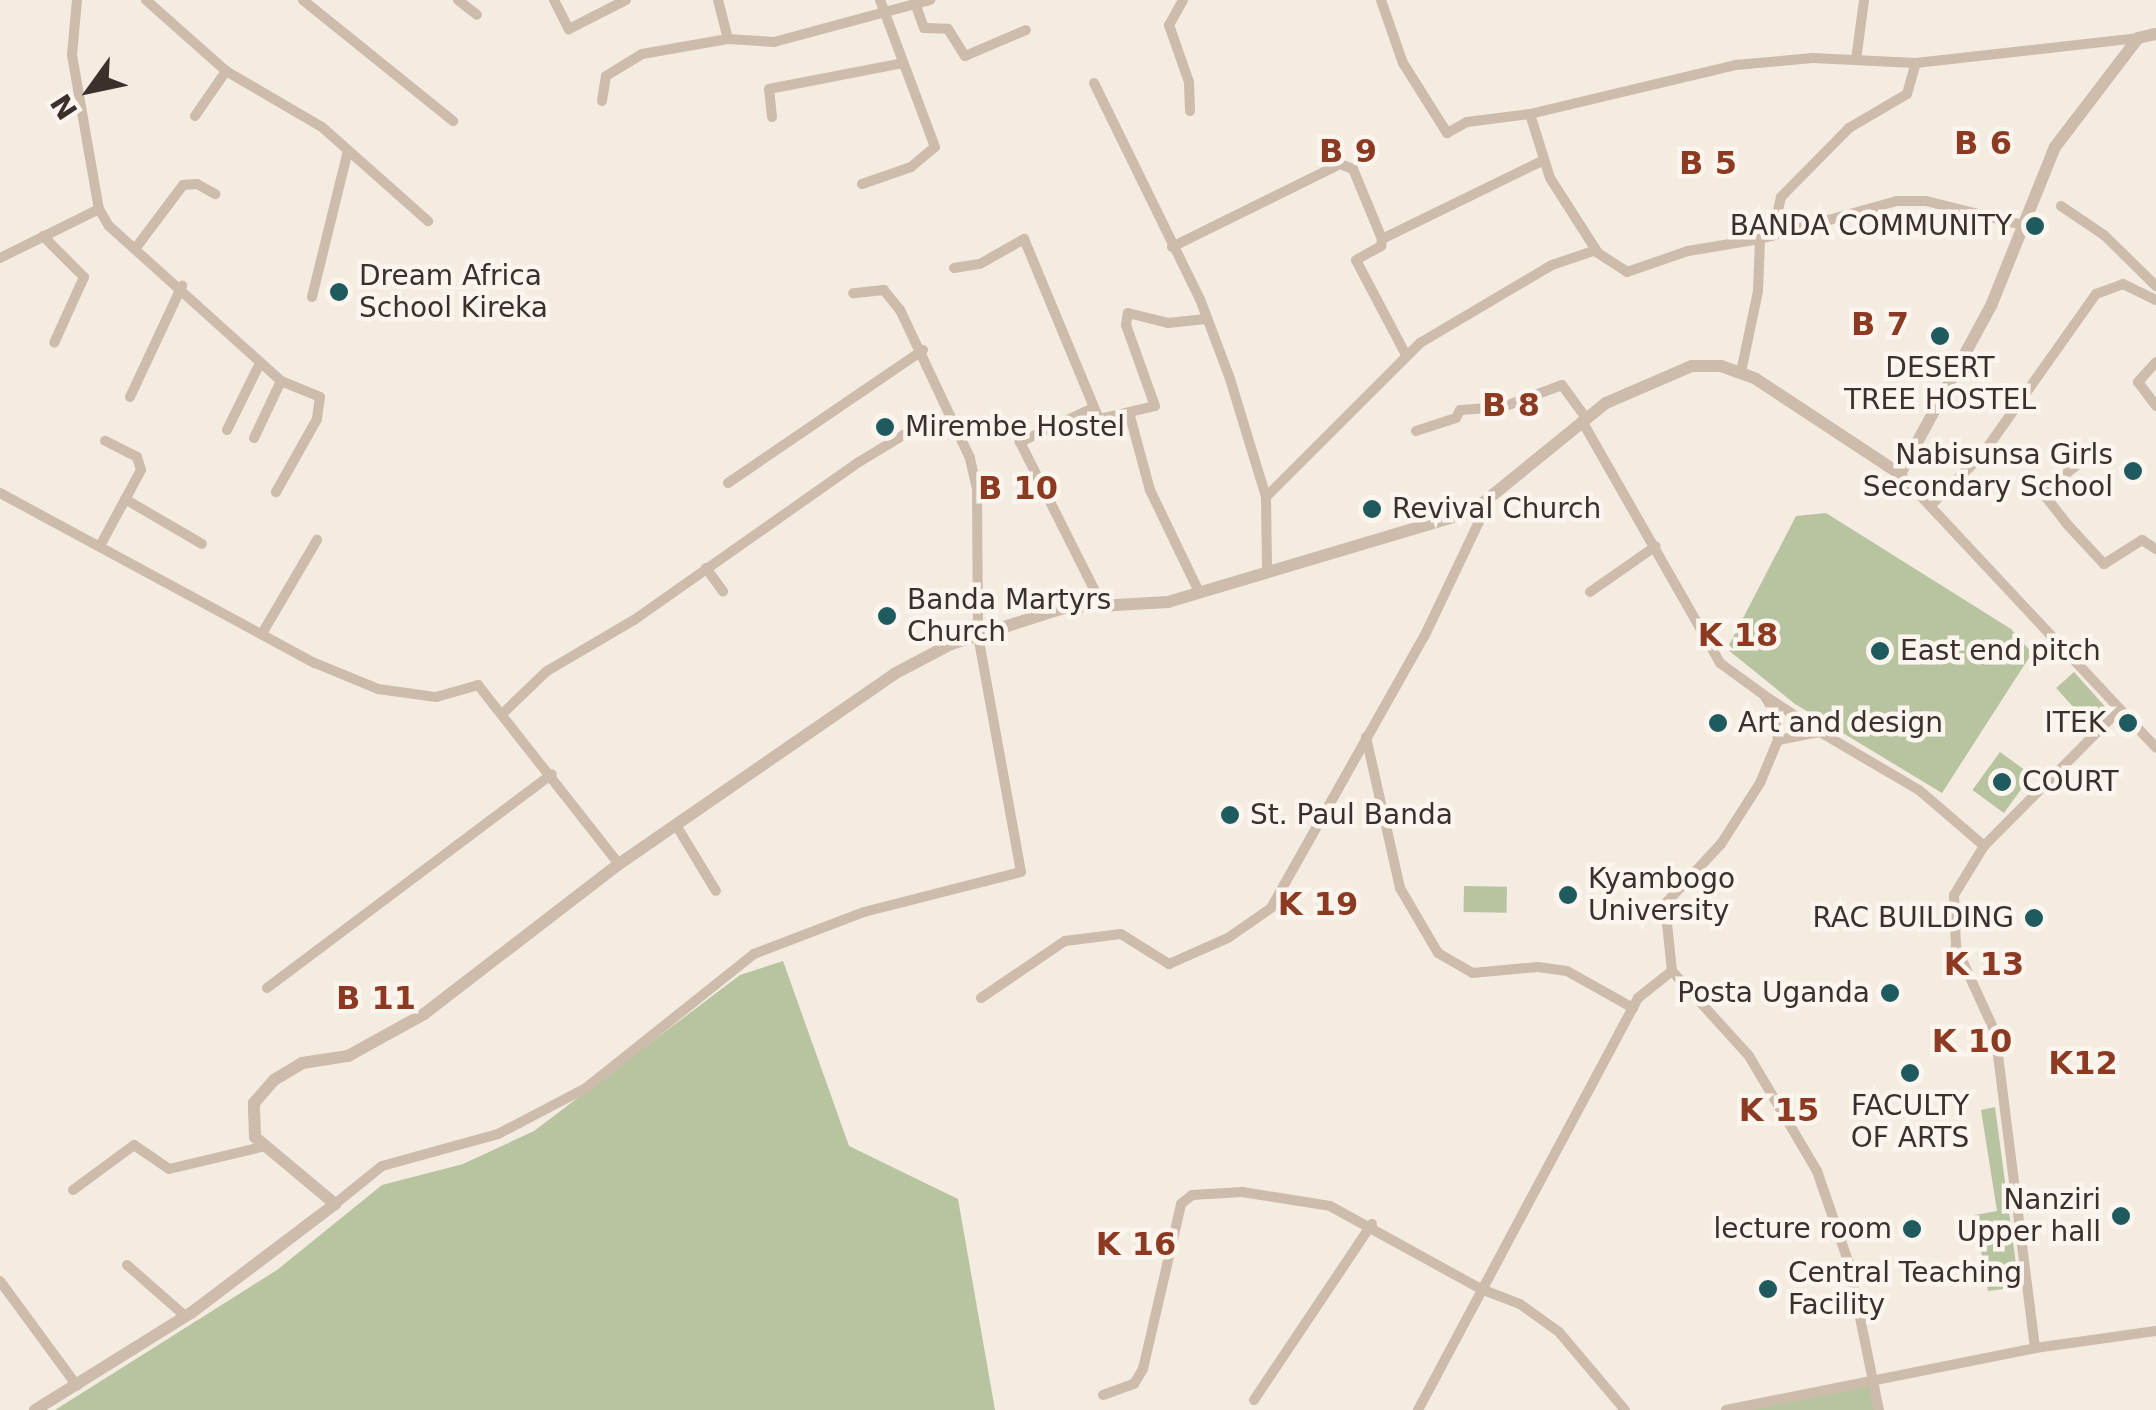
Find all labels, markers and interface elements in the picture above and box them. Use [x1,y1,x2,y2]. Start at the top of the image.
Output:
north arrow [40,40,140,140]
text: N [44,88,85,125]
district label: B 6 [1954,124,2012,162]
district label: B 9 [1319,132,1377,170]
district label: B 5 [1679,144,1737,182]
place label: BANDA COMMUNITY [1730,209,2012,243]
marker: BANDA COMMUNITY [2022,213,2048,239]
place label: Dream Africa School Kireka [359,259,548,325]
marker: Dream Africa School Kireka [328,281,350,303]
district label: B 7 [1851,305,1909,343]
marker: DESERT TREE HOSTEL [1929,325,1951,347]
place label: DESERT TREE HOSTEL [1844,351,2036,417]
district label: B 8 [1482,386,1540,424]
place label: Mirembe Hostel [905,410,1125,444]
marker: Mirembe Hostel [874,416,896,438]
place label: Nabisunsa Girls Secondary School [1863,438,2113,504]
marker: Nabisunsa Girls Secondary School [2122,460,2144,482]
district label: B 10 [978,469,1058,507]
place label: Revival Church [1392,492,1601,526]
marker: Revival Church [1361,498,1383,520]
place label: Banda Martyrs Church [907,583,1111,649]
marker: Banda Martyrs Church [876,605,898,627]
district label: K 18 [1698,616,1778,654]
place label: East end pitch [1900,634,2101,668]
marker: East end pitch [1869,640,1891,662]
place label: Art and design [1738,706,1943,740]
place label: ITEK [2045,706,2106,740]
marker: ITEK [2115,710,2141,736]
marker: Art and design [1707,712,1729,734]
place label: COURT [2022,765,2119,799]
marker: COURT [1991,771,2013,793]
place label: St. Paul Banda [1250,798,1453,832]
marker: St. Paul Banda [1219,804,1241,826]
place label: Kyambogo University [1588,862,1735,928]
marker: Kyambogo University [1557,884,1579,906]
district label: K 19 [1278,885,1358,923]
place label: RAC BUILDING [1813,901,2014,935]
marker: RAC BUILDING [2023,907,2045,929]
district label: K 13 [1944,945,2024,983]
place label: Posta Uganda [1677,976,1870,1010]
district label: B 11 [336,979,416,1017]
marker: Posta Uganda [1879,982,1901,1004]
district label: K 10 [1932,1022,2012,1060]
district label: K12 [2048,1044,2118,1082]
marker: FACULTY OF ARTS [1899,1062,1921,1084]
place label: FACULTY OF ARTS [1851,1089,1969,1155]
district label: K 15 [1739,1091,1819,1129]
place label: Nanziri Upper hall [1957,1183,2101,1249]
marker: Nanziri Upper hall [2110,1205,2132,1227]
place label: lecture room [1713,1212,1892,1246]
marker: lecture room [1901,1218,1923,1240]
district label: K 16 [1096,1225,1176,1263]
place label: Central Teaching Facility [1788,1256,2022,1322]
marker: Central Teaching Facility [1757,1278,1779,1300]

